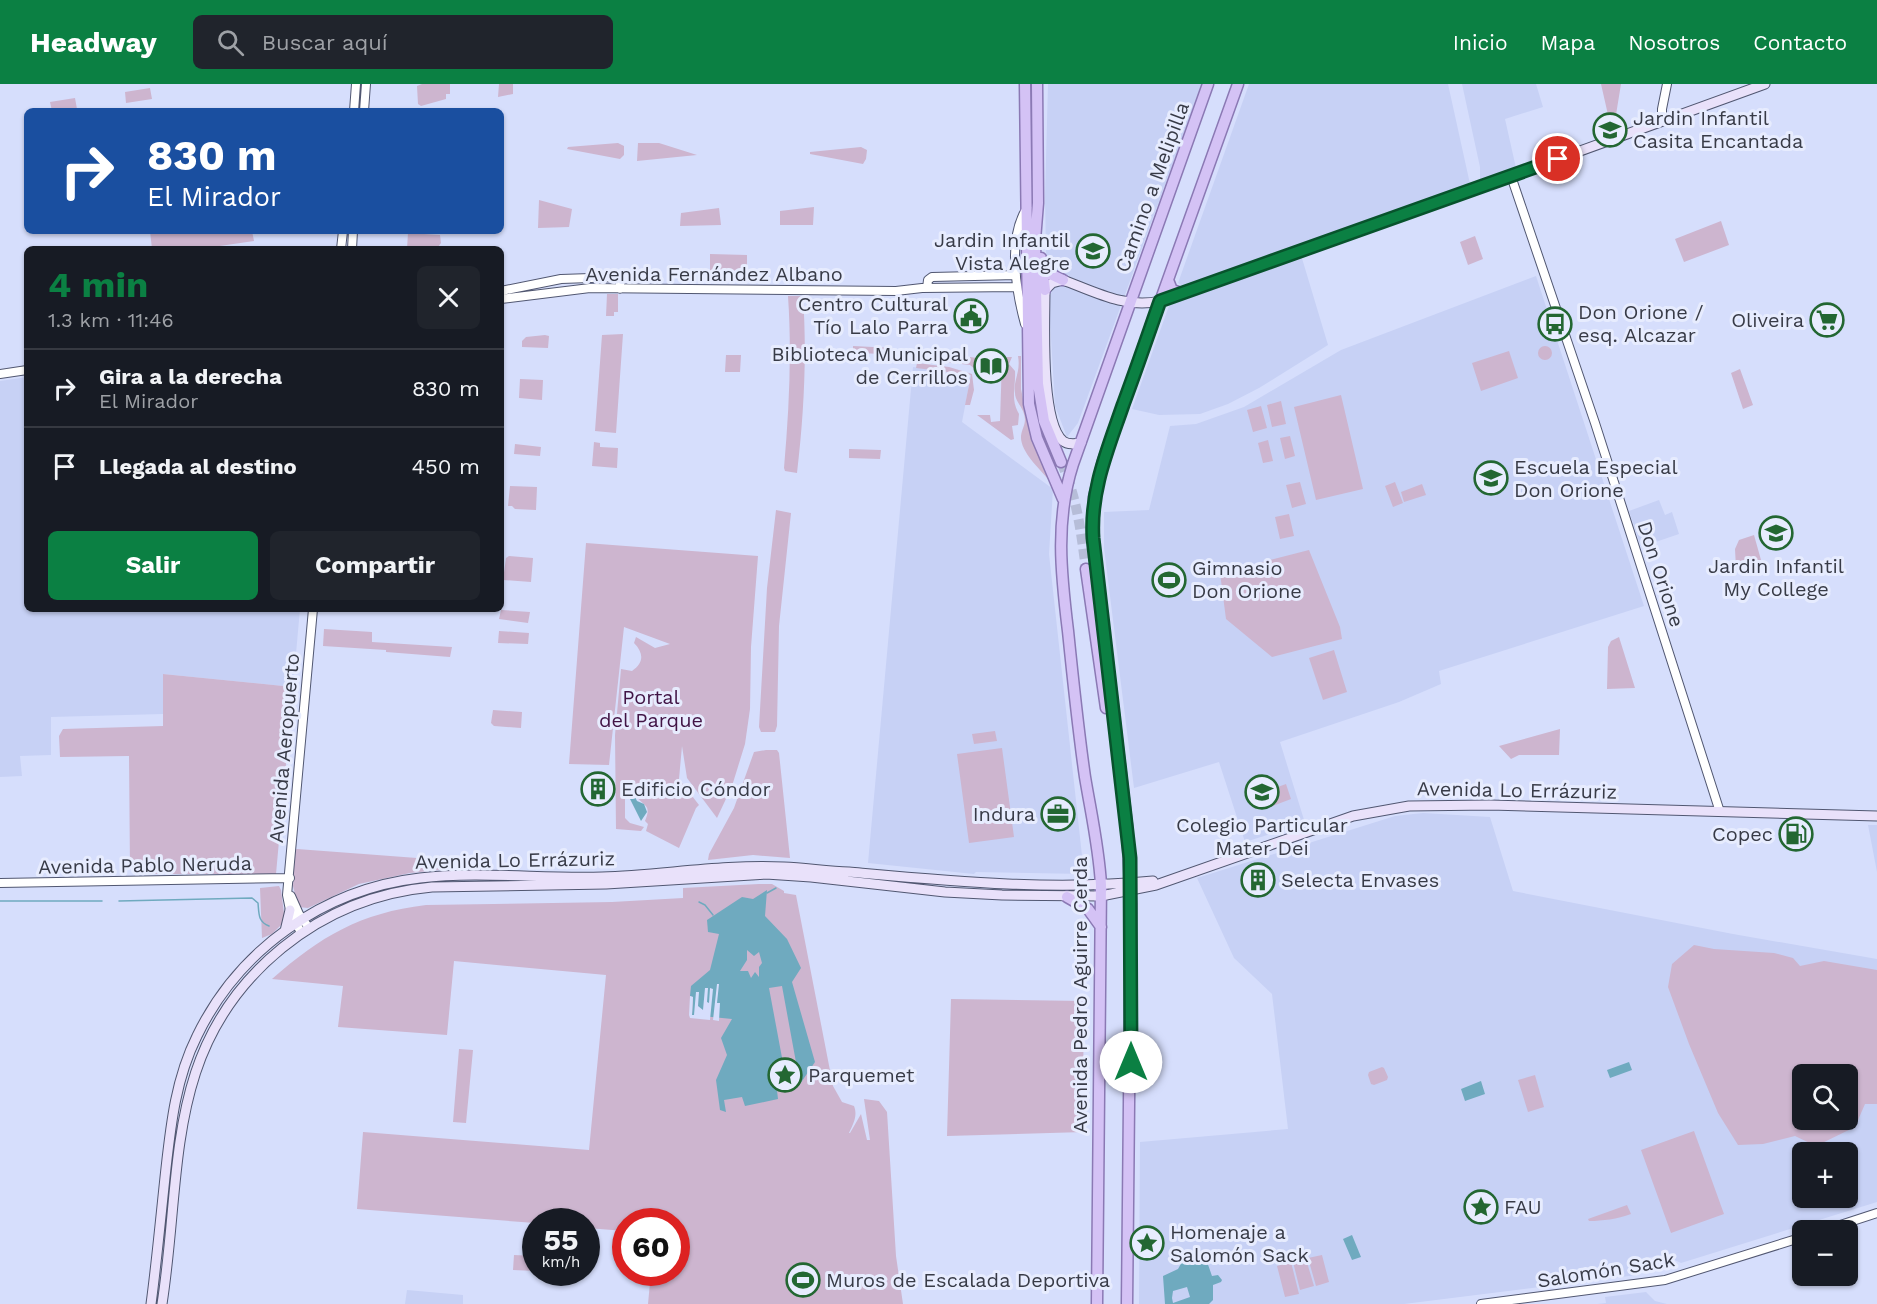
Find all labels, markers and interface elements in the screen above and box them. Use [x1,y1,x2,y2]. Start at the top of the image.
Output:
search box [193,15,613,69]
text: Headway [30,26,157,59]
icon: search [214,26,247,59]
text: Buscar aquí [262,30,388,55]
text: Inicio [1453,30,1508,55]
text: Mapa [1541,30,1595,55]
text: Nosotros [1628,30,1720,55]
text: Contacto [1753,30,1847,55]
street label: Camino a Melipilla [1110,98,1194,276]
place label: Jardin Infantil Casita Encantada [1633,106,1803,153]
school or university icon: Jardin Infantil Casita Encantada [1592,112,1628,148]
text: 830 m [147,131,277,180]
icon: right [48,132,126,210]
pin [1532,133,1583,184]
icon: arrive [1541,142,1574,175]
text: El Mirador [147,181,281,213]
place label: Jardin Infantil Vista Alegre [934,228,1070,275]
school or university icon: Jardin Infantil Vista Alegre [1075,233,1111,269]
street label: Avenida Fernández Albano [585,262,843,286]
text: 4 min [48,264,148,306]
button: close [417,266,480,329]
place label: Centro Cultural Tío Lalo Parra [798,292,948,339]
public building icon: Centro Cultural Tío Lalo Parra [953,298,989,334]
place label: Don Orione / esq. Alcazar [1578,300,1704,347]
supermarket icon: Oliveira [1809,302,1845,338]
bus stop icon: Don Orione / esq. Alcazar [1537,306,1573,342]
text: 1.3 km · 11:46 [48,308,174,332]
place label: Oliveira [1731,308,1804,332]
place label: Biblioteca Municipal de Cerrillos [772,342,968,389]
library icon: Biblioteca Municipal de Cerrillos [973,348,1009,384]
text: Gira a la derecha [99,364,282,389]
icon: right [48,372,81,405]
text: 830 m [412,376,480,401]
text: El Mirador [99,389,198,413]
icon: arrive [48,450,81,483]
text: Llegada al destino [99,454,297,479]
text: 450 m [412,454,480,479]
place label: Escuela Especial Don Orione [1514,455,1678,502]
school or university icon: Escuela Especial Don Orione [1473,460,1509,496]
school or university icon: Jardin Infantil My College [1758,515,1794,551]
street label: Don Orione [1633,518,1689,630]
button: Salir [48,531,258,600]
button: Compartir [270,531,480,600]
place label: Jardin Infantil My College [1708,554,1844,601]
place label: Gimnasio Don Orione [1192,556,1302,603]
sports icon: Gimnasio Don Orione [1151,562,1187,598]
street label: Avenida Aeropuerto [264,652,304,844]
park label: Portal del Parque [599,685,703,732]
building icon: Edificio Cóndor [580,771,616,807]
school or university icon: Colegio Particular Mater Dei [1244,774,1280,810]
street label: Avenida Lo Errázuriz [1417,776,1617,804]
place label: Edificio Cóndor [621,777,771,801]
office icon: Indura [1040,796,1076,832]
place label: Indura [973,802,1035,826]
place label: Colegio Particular Mater Dei [1176,813,1348,860]
fuel station icon: Copec [1778,816,1814,852]
place label: Copec [1712,822,1773,846]
street label: Avenida Lo Errázuriz [415,846,615,874]
street label: Avenida Pablo Neruda [38,851,252,879]
street label: Avenida Pedro Aguirre Cerda [1068,856,1092,1134]
building icon: Selecta Envases [1240,862,1276,898]
place label: Selecta Envases [1281,868,1439,892]
position arrow [1099,1030,1163,1094]
place icon: Parquemet [767,1057,803,1093]
place label: Parquemet [808,1063,915,1087]
map controls [1792,1064,1858,1286]
button: search [1792,1064,1858,1130]
button: + [1792,1142,1858,1208]
place icon: FAU [1463,1189,1499,1225]
place label: FAU [1504,1195,1542,1219]
speed limit sign: 60 [612,1208,690,1286]
place label: Homenaje a Salomón Sack [1170,1220,1309,1267]
button: − [1792,1220,1858,1286]
text: 55 [544,1222,578,1257]
place icon: Homenaje a Salomón Sack [1129,1225,1165,1261]
street label: Salomón Sack [1536,1247,1676,1293]
text: km/h [542,1253,580,1271]
sports icon: Muros de Escalada Deportiva [785,1262,821,1298]
place label: Muros de Escalada Deportiva [826,1268,1110,1292]

